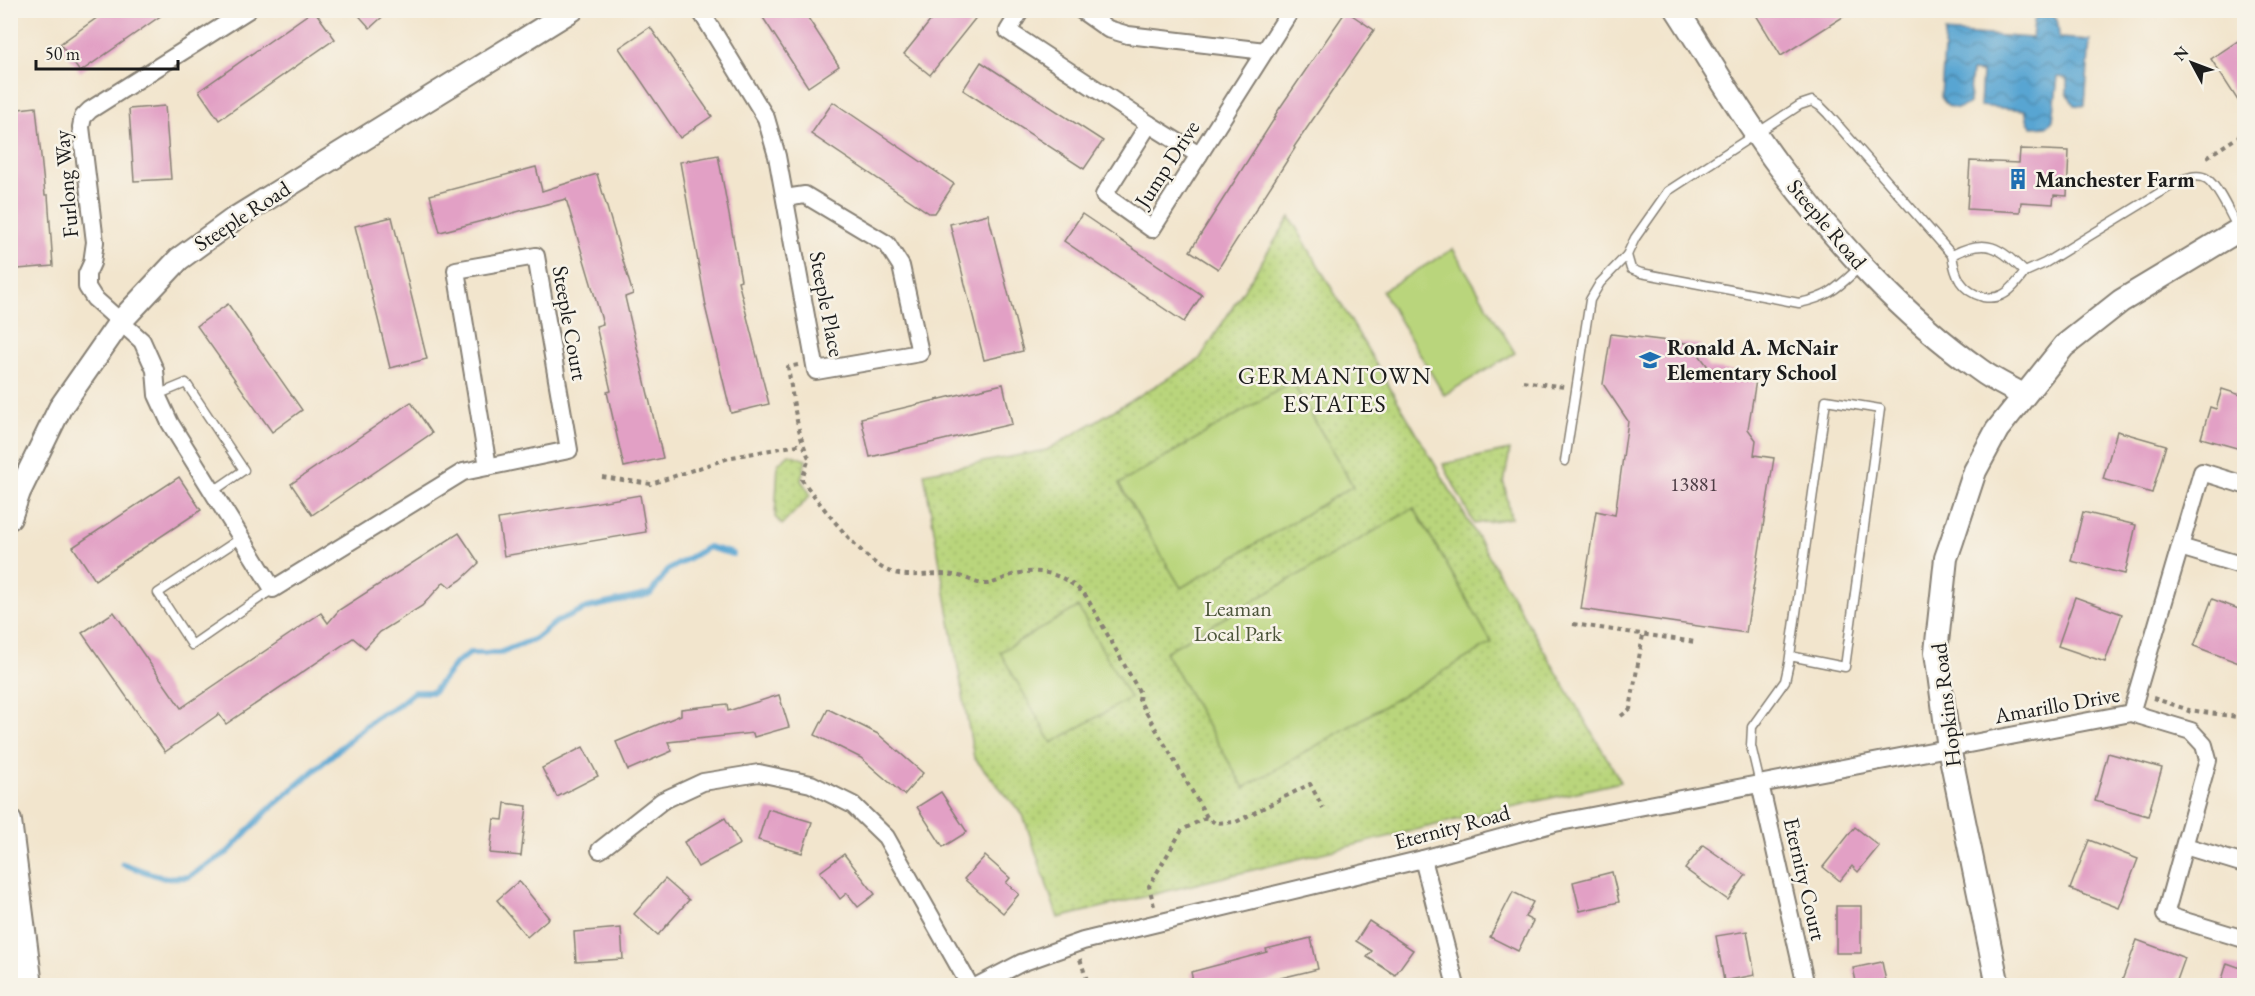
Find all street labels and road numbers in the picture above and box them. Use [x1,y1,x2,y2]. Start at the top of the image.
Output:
street label: Jump Drive [1127,114,1206,215]
street label: Furlong Way [47,129,85,239]
street label: Steeple Road [1781,173,1874,276]
street label: Steeple Road [188,174,297,258]
street label: Steeple Place [803,249,851,360]
street label: Steeple Court [546,263,594,383]
street label: Hopkins Road [1924,641,1968,769]
street label: Amarillo Drive [1991,680,2122,730]
street label: Eternity Road [1391,797,1514,856]
street label: Eternity Court [1777,815,1833,943]

